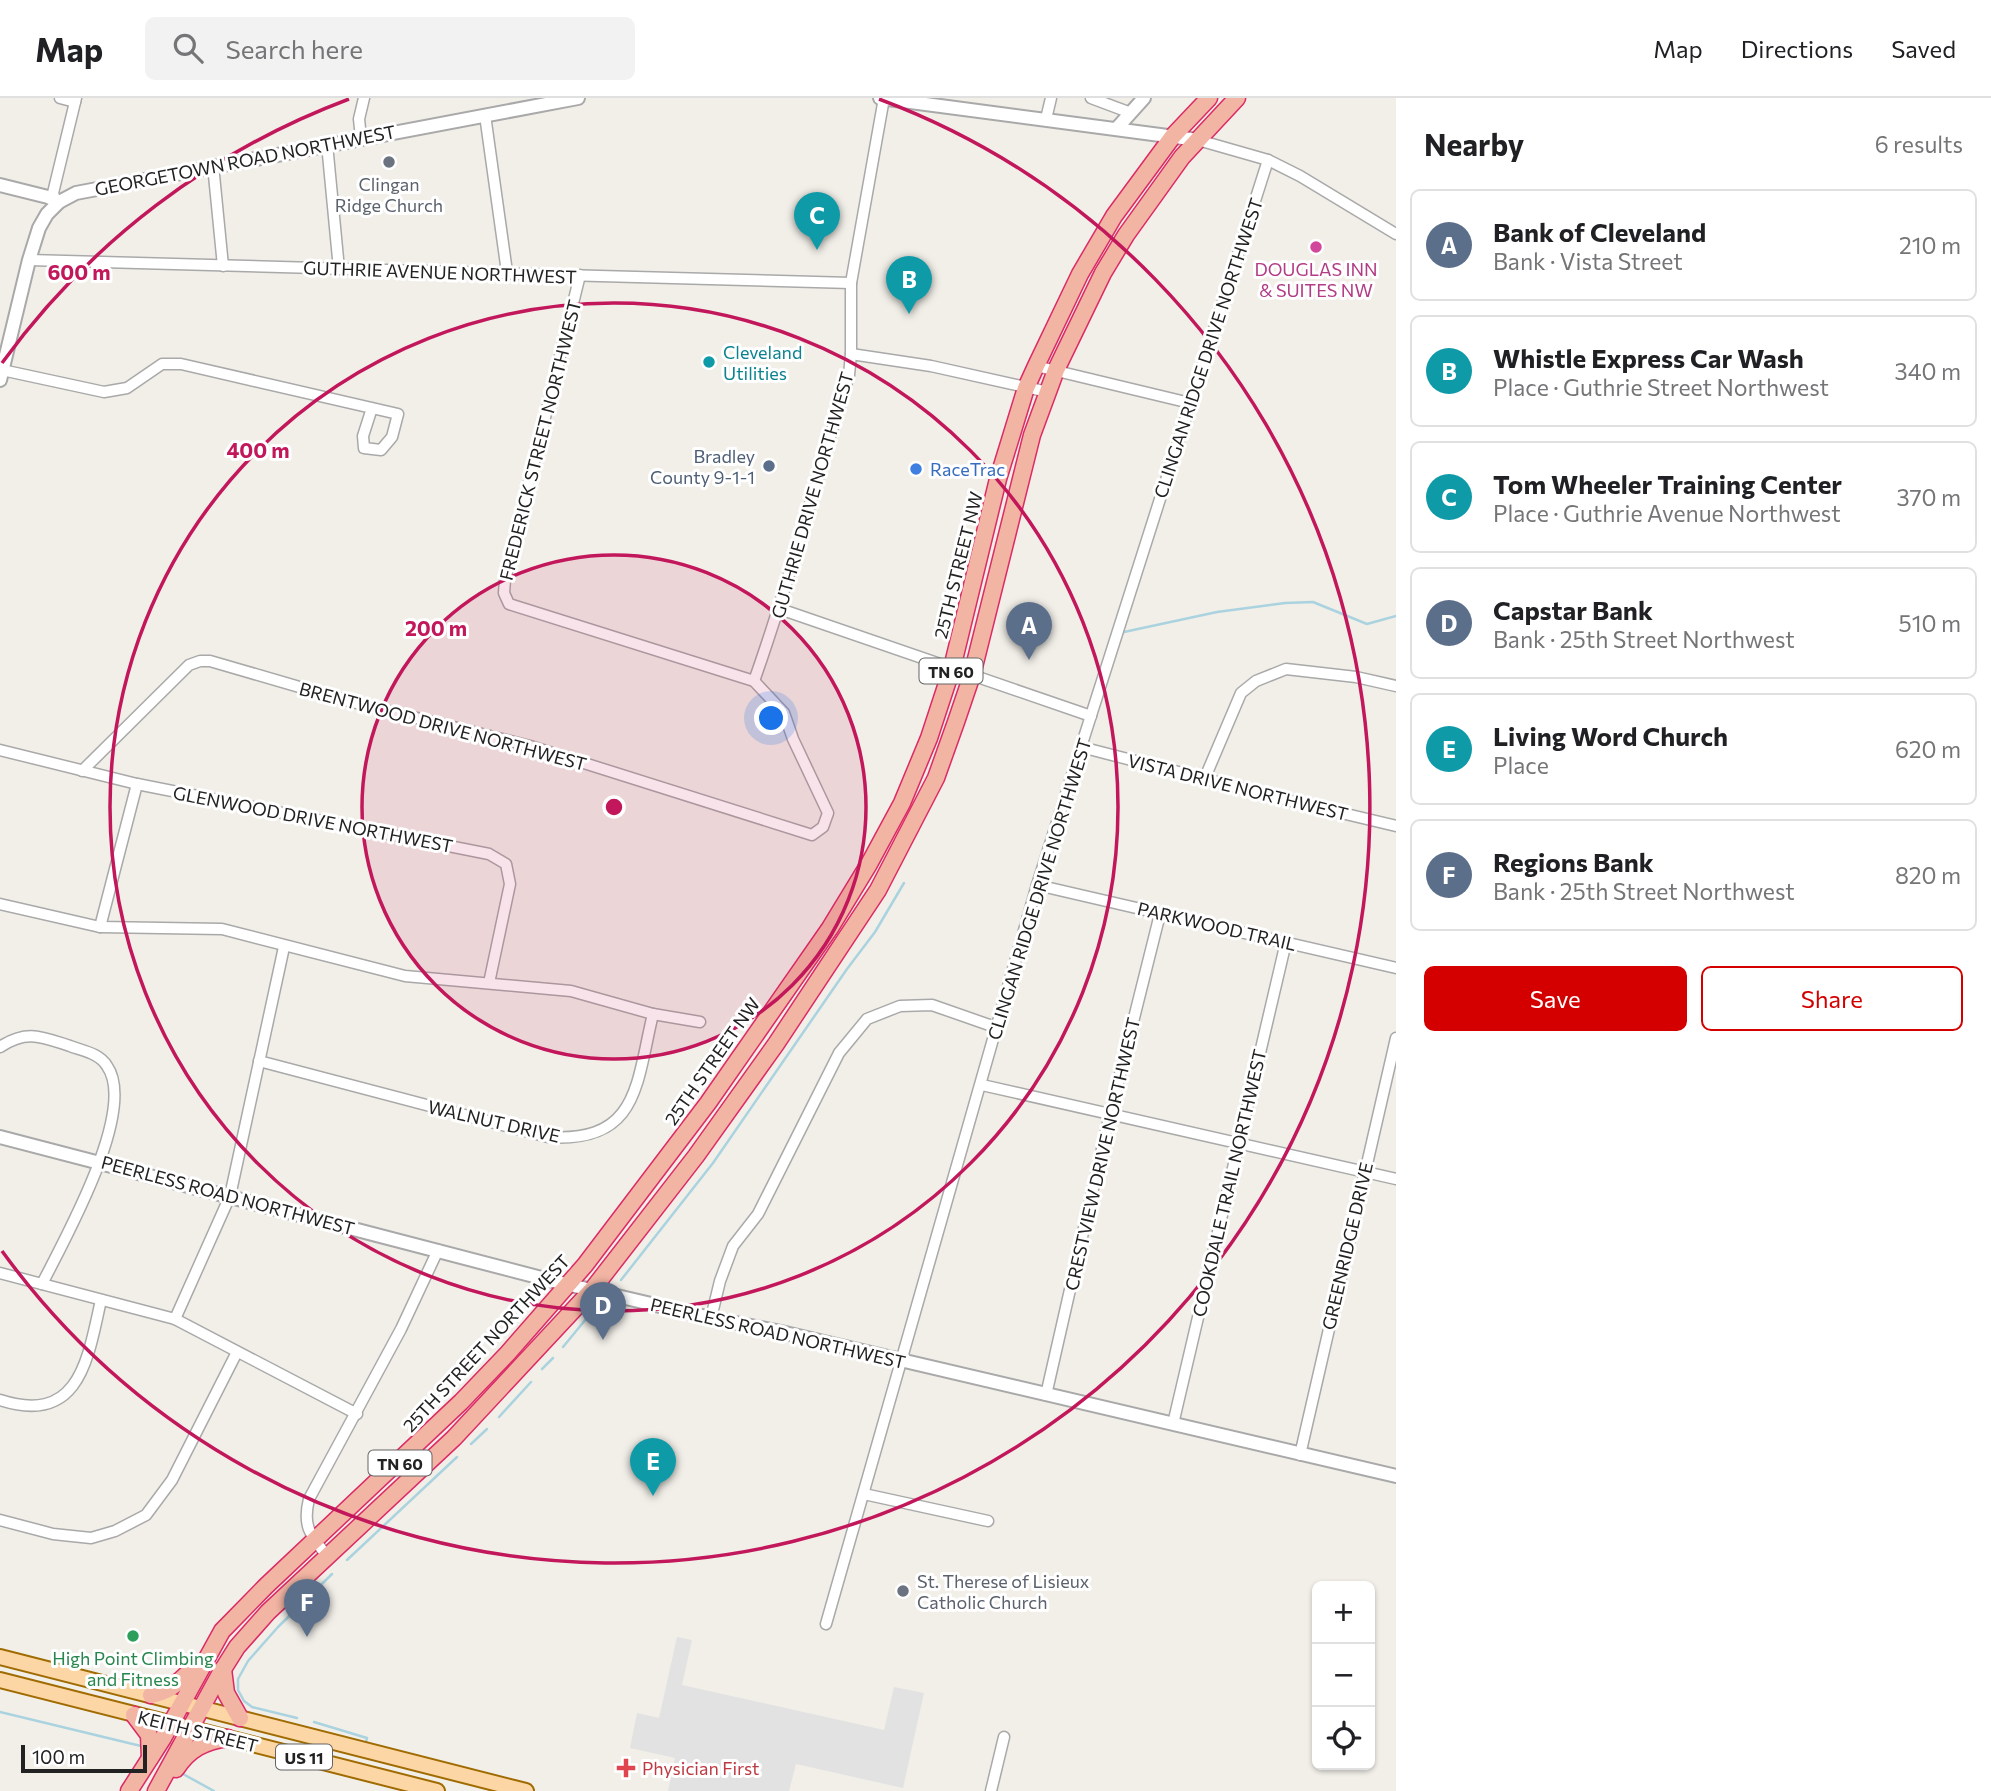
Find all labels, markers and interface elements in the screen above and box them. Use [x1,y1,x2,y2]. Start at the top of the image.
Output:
search box [145,17,635,80]
text: Map [35,28,103,69]
icon: search [169,29,207,67]
text: Search here [225,33,363,64]
text: Map [1653,34,1703,63]
text: Directions [1741,34,1853,63]
text: Saved [1891,34,1956,63]
street label: GEORGETOWN ROAD NORTHWEST [93,120,397,200]
text: Nearby [1424,125,1524,162]
text: 6 results [1875,130,1963,158]
marker: Clingan Ridge Church [381,154,397,170]
place label: Clingan Ridge Church [335,173,443,216]
pin: C [794,192,840,250]
street label: CLINGAN RIDGE DRIVE NORTHWEST [1149,195,1267,501]
text: Bank of Cleveland [1493,216,1706,247]
text: A [1441,231,1457,259]
text: 210 m [1899,231,1961,259]
marker: DOUGLAS INN & SUITES NW [1308,239,1324,255]
text: Bank · Vista Street [1493,247,1683,275]
street label: GUTHRIE AVENUE NORTHWEST [303,256,577,288]
pin: B [886,256,932,314]
place label: DOUGLAS INN & SUITES NW [1254,258,1378,301]
text: 600 m [47,259,111,284]
street label: FREDERICK STREET NORTHWEST [494,298,586,582]
place label: Cleveland Utilities [723,341,802,384]
text: Whistle Express Car Wash [1493,342,1804,373]
marker: Cleveland Utilities [701,354,717,370]
text: B [1441,357,1457,385]
text: 340 m [1895,357,1961,385]
street label: GUTHRIE DRIVE NORTHWEST [766,369,858,621]
text: Place · Guthrie Street Northwest [1493,373,1829,401]
text: 400 m [226,437,290,462]
place label: Bradley County 9-1-1 [650,445,755,488]
marker: Bradley County 9-1-1 [761,458,777,474]
place label: RaceTrac [930,458,1005,480]
marker: RaceTrac [908,461,924,477]
text: Tom Wheeler Training Center [1493,468,1842,499]
text: C [1441,483,1457,511]
text: 370 m [1896,483,1961,511]
street label: 25TH STREET NW [929,489,987,641]
text: Place · Guthrie Avenue Northwest [1493,499,1841,527]
text: Capstar Bank [1493,594,1653,625]
pin: A [1006,602,1052,660]
text: D [1441,609,1457,637]
text: 510 m [1898,609,1961,637]
text: 200 m [405,615,467,640]
text: Bank · 25th Street Northwest [1493,625,1795,653]
road number: TN 60 [920,658,982,684]
street label: BRENTWOOD DRIVE NORTHWEST [297,677,589,775]
your location [754,701,788,735]
text: Living Word Church [1493,720,1728,751]
text: E [1442,735,1456,763]
text: 620 m [1895,735,1961,763]
street label: CLINGAN RIDGE DRIVE NORTHWEST [983,736,1095,1042]
street label: VISTA DRIVE NORTHWEST [1126,749,1350,825]
text: Place [1493,751,1549,779]
street label: GLENWOOD DRIVE NORTHWEST [171,781,455,857]
centre of rings [602,795,626,819]
text: Regions Bank [1493,846,1654,877]
text: F [1442,861,1456,889]
text: 820 m [1895,861,1961,889]
text: Bank · 25th Street Northwest [1493,877,1795,905]
street label: PARKWOOD TRAIL [1135,897,1299,955]
button: Save [1424,966,1687,1031]
button: Share [1701,966,1963,1031]
street label: 25TH STREET NW [660,993,764,1129]
street label: CRESTVIEW DRIVE NORTHWEST [1060,1015,1144,1293]
street label: COOKDALE TRAIL NORTHWEST [1187,1047,1271,1319]
street label: WALNUT DRIVE [426,1095,562,1147]
street label: PEERLESS ROAD NORTHWEST [99,1151,357,1239]
street label: GREENRIDGE DRIVE [1317,1160,1377,1332]
street label: 25TH STREET NORTHWEST [398,1250,574,1436]
pin: D [580,1282,626,1340]
street label: PEERLESS ROAD NORTHWEST [648,1293,908,1373]
pin: E [630,1438,676,1496]
road number: TN 60 [368,1450,432,1476]
place label: St. Therese of Lisieux Catholic Church [917,1570,1090,1613]
pin: F [284,1579,330,1637]
map controls [1312,1581,1375,1770]
button: + [1312,1581,1375,1644]
marker: St. Therese of Lisieux Catholic Church [895,1583,911,1599]
marker: High Point Climbing and Fitness [125,1628,141,1644]
button: − [1312,1644,1375,1707]
place label: High Point Climbing and Fitness [52,1647,214,1690]
street label: KEITH STREET [136,1705,260,1757]
button: locate [1312,1707,1375,1770]
scale bar [21,1742,147,1774]
road number: US 11 [276,1744,332,1770]
text: 100 m [32,1745,85,1768]
place label: Physician First [642,1757,760,1779]
marker: Physician First [616,1758,636,1778]

